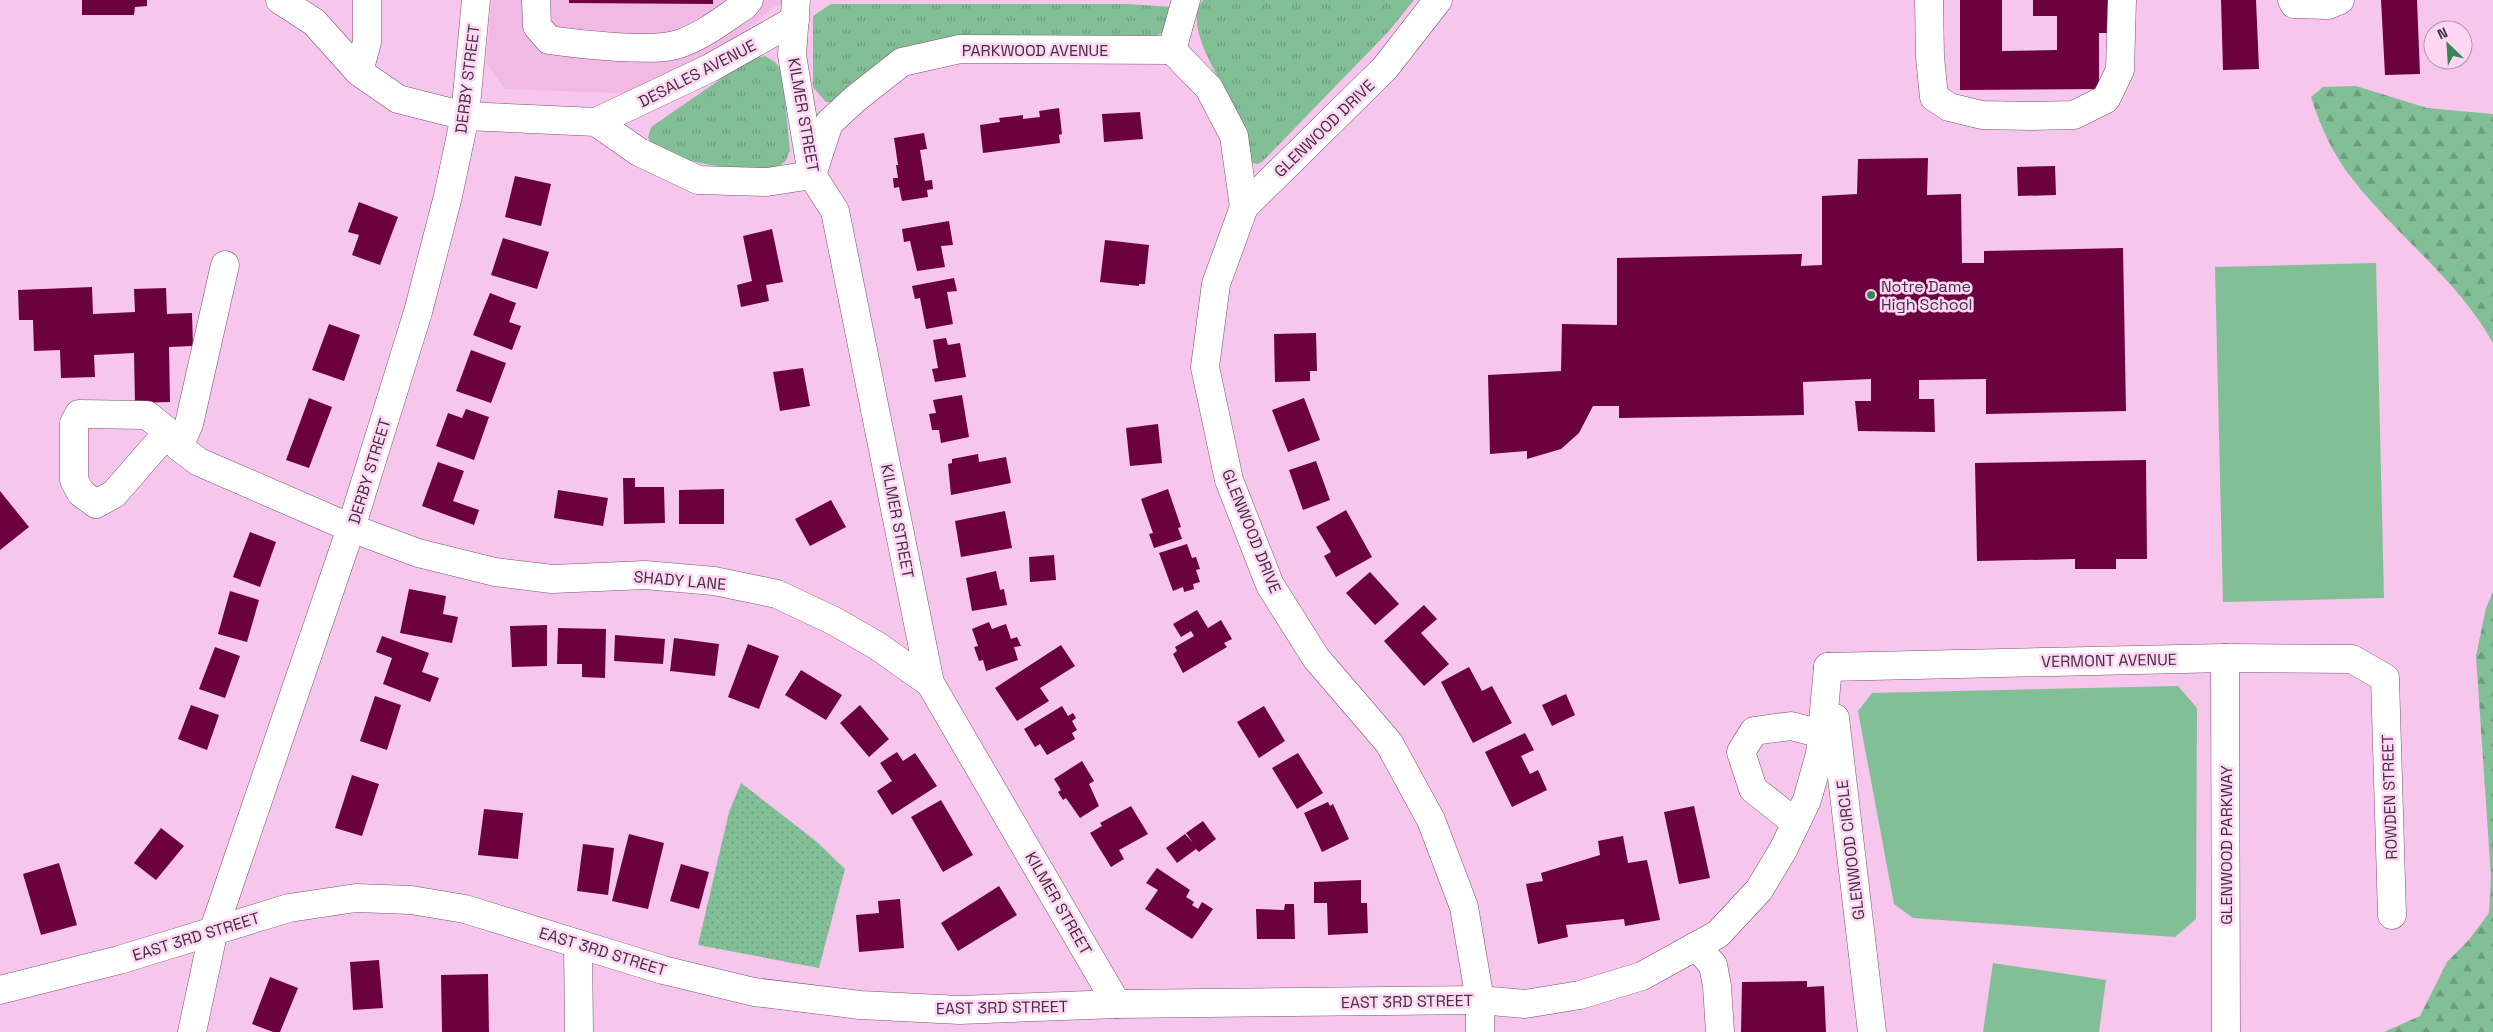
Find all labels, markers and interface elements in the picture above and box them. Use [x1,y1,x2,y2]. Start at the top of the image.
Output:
north arrow [2423,20,2473,70]
street label: DERBY STREET [450,23,485,135]
text: N [2434,23,2451,43]
street label: DESALES AVENUE [635,35,760,112]
street label: PARKWOOD AVENUE [962,40,1108,61]
street label: KILMER STREET [783,56,824,174]
street label: GLENWOOD DRIVE [1270,75,1379,182]
place label: Notre Dame High School [1881,276,1972,315]
marker: Notre Dame High School [1865,289,1877,301]
street label: DERBY STREET [343,416,396,527]
street label: KILMER STREET [876,462,919,580]
street label: GLENWOOD DRIVE [1217,466,1286,596]
street label: SHADY LANE [633,566,727,595]
street label: VERMONT AVENUE [2041,649,2177,672]
street label: ROWDEN STREET [2377,734,2402,860]
street label: GLENWOOD PARKWAY [2216,765,2237,925]
street label: GLENWOOD CIRCLE [1831,779,1869,921]
street label: KILMER STREET [1021,848,1097,959]
street label: EAST 3RD STREET [130,907,262,966]
street label: EAST 3RD STREET [537,922,669,981]
street label: EAST 3RD STREET [1341,990,1473,1013]
street label: EAST 3RD STREET [936,996,1068,1019]

